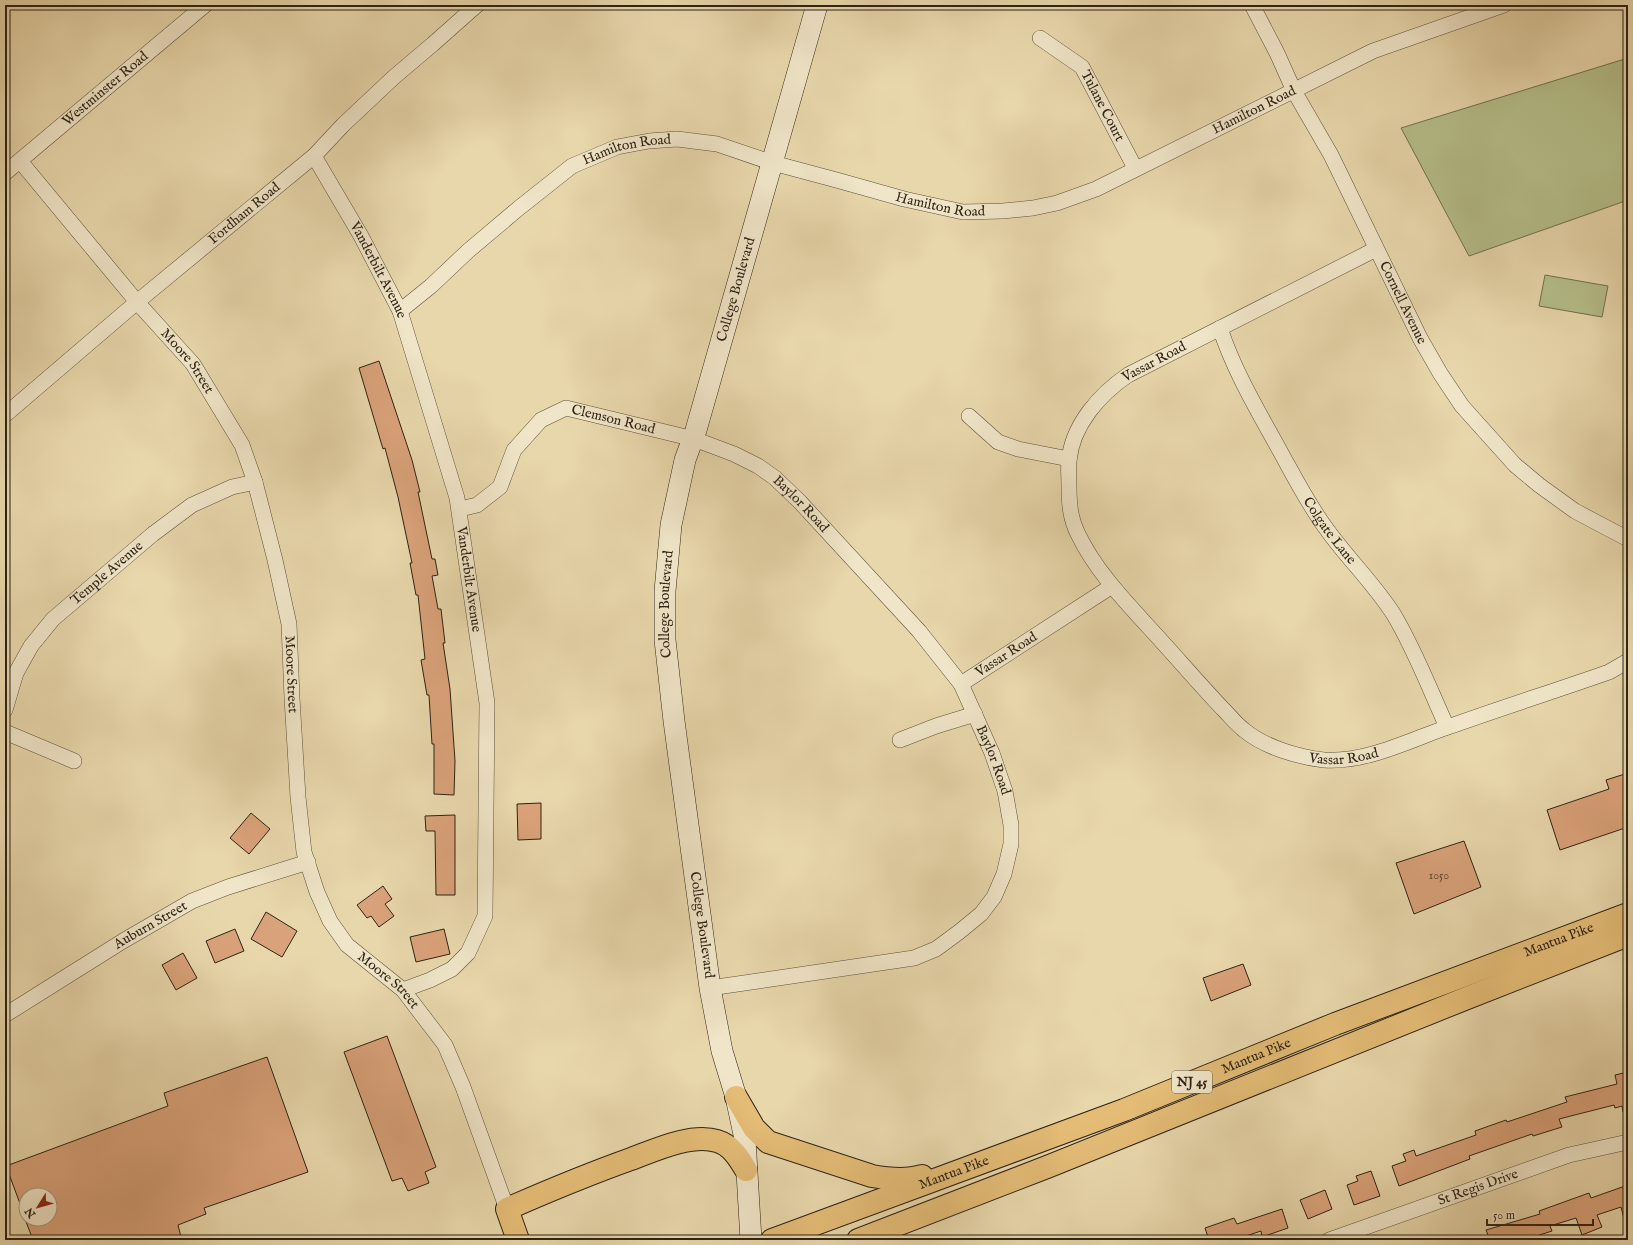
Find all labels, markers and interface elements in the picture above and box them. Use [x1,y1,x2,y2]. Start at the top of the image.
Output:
street label: Westminster Road [59,47,152,130]
street label: Tulane Court [1076,67,1129,145]
street label: Hamilton Road [1209,82,1299,139]
street label: Hamilton Road [580,130,672,169]
street label: Fordham Road [205,178,284,248]
street label: Hamilton Road [894,188,986,221]
street label: Vanderbilt Avenue [345,218,411,321]
street label: College Boulevard [713,235,760,344]
street label: Cornell Avenue [1375,258,1431,348]
street label: Moore Street [156,325,218,397]
street label: Vassar Road [1118,337,1190,387]
street label: Clemson Road [570,401,658,438]
street label: Baylor Road [769,472,833,537]
street label: Colgate Lane [1299,494,1360,569]
street label: Vanderbilt Avenue [452,524,486,634]
street label: Temple Avenue [67,537,147,609]
street label: College Boulevard [656,549,678,659]
street label: Vassar Road [971,628,1041,682]
street label: Moore Street [280,635,302,714]
street label: Baylor Road [972,723,1015,798]
street label: Vassar Road [1307,744,1381,769]
house number: 1050 [1429,868,1449,883]
street label: College Boulevard [686,870,718,980]
street label: Auburn Street [110,897,191,954]
street label: Mantua Pike [1521,918,1597,961]
street label: Moore Street [354,948,423,1013]
street label: Mantua Pike [1219,1034,1294,1078]
road number: NJ 45 [1172,1071,1212,1093]
street label: Mantua Pike [916,1151,992,1194]
street label: St Regis Drive [1435,1165,1521,1210]
north arrow [18,1187,58,1227]
scale bar [1487,1201,1593,1227]
text: N [22,1204,40,1221]
text: 50 m [1493,1208,1515,1223]

